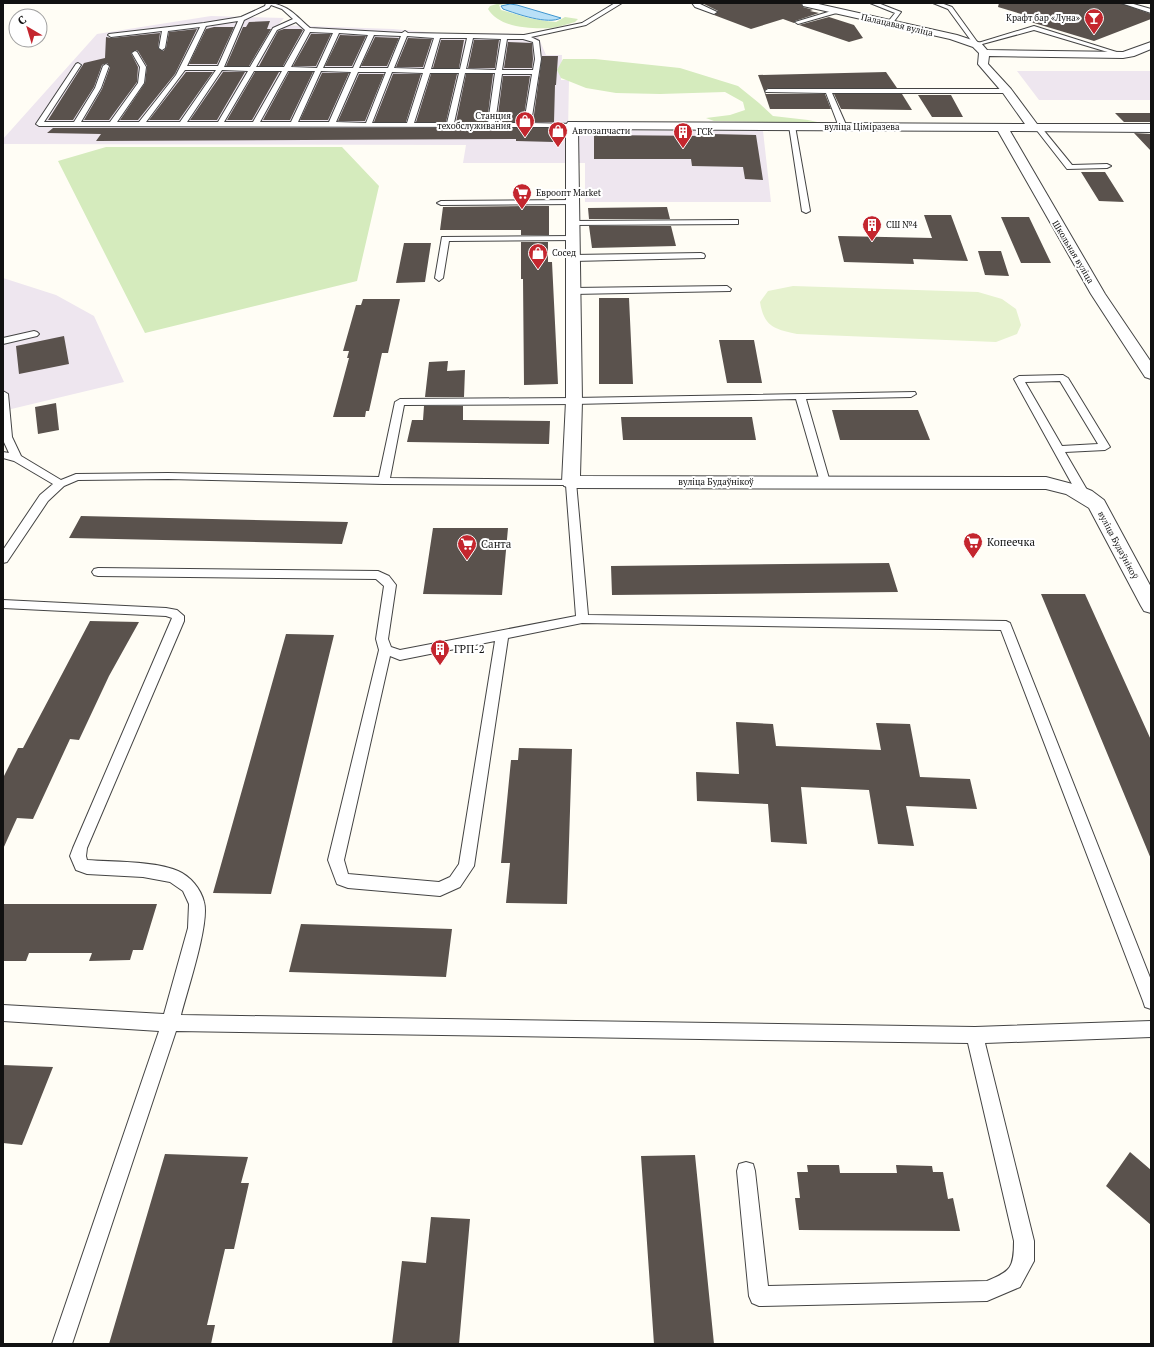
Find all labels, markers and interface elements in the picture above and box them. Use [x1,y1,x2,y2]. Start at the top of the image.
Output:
bar icon: Крафт бар «Луна» [1083,7,1105,35]
north arrow [8,8,48,48]
street label: Палацавая вуліца [860,11,935,39]
text: С [15,12,29,28]
place label: Крафт бар «Луна» [1006,12,1081,24]
place label: Станция техобслуживания [437,110,511,132]
shop icon: Станция техобслуживания [514,110,536,138]
shop icon: Автозапчасти [547,120,569,148]
building icon: ГСК [672,121,694,149]
street label: вуліца Ціміразева [824,121,900,133]
place label: Автозапчасти [572,125,631,137]
place label: ГСК [697,126,713,138]
supermarket icon: Евроопт Market [511,182,533,210]
place label: Евроопт Market [536,187,602,199]
building icon: СШ №4 [861,214,883,242]
street label: Школьная вуліца [1050,218,1097,286]
place label: СШ №4 [886,219,917,231]
shop icon: Сосед [527,242,549,270]
place label: Сосед [552,247,576,259]
street label: вуліца Будаўнікоў [678,476,754,488]
street label: вуліца Будаўнікоў [1095,509,1141,581]
supermarket icon: Копеечка [962,531,984,559]
supermarket icon: Санта [456,533,478,561]
place label: Копеечка [987,535,1035,549]
place label: Санта [481,537,512,551]
building icon: ГРП-2 [429,638,451,666]
place label: ГРП-2 [454,642,485,656]

